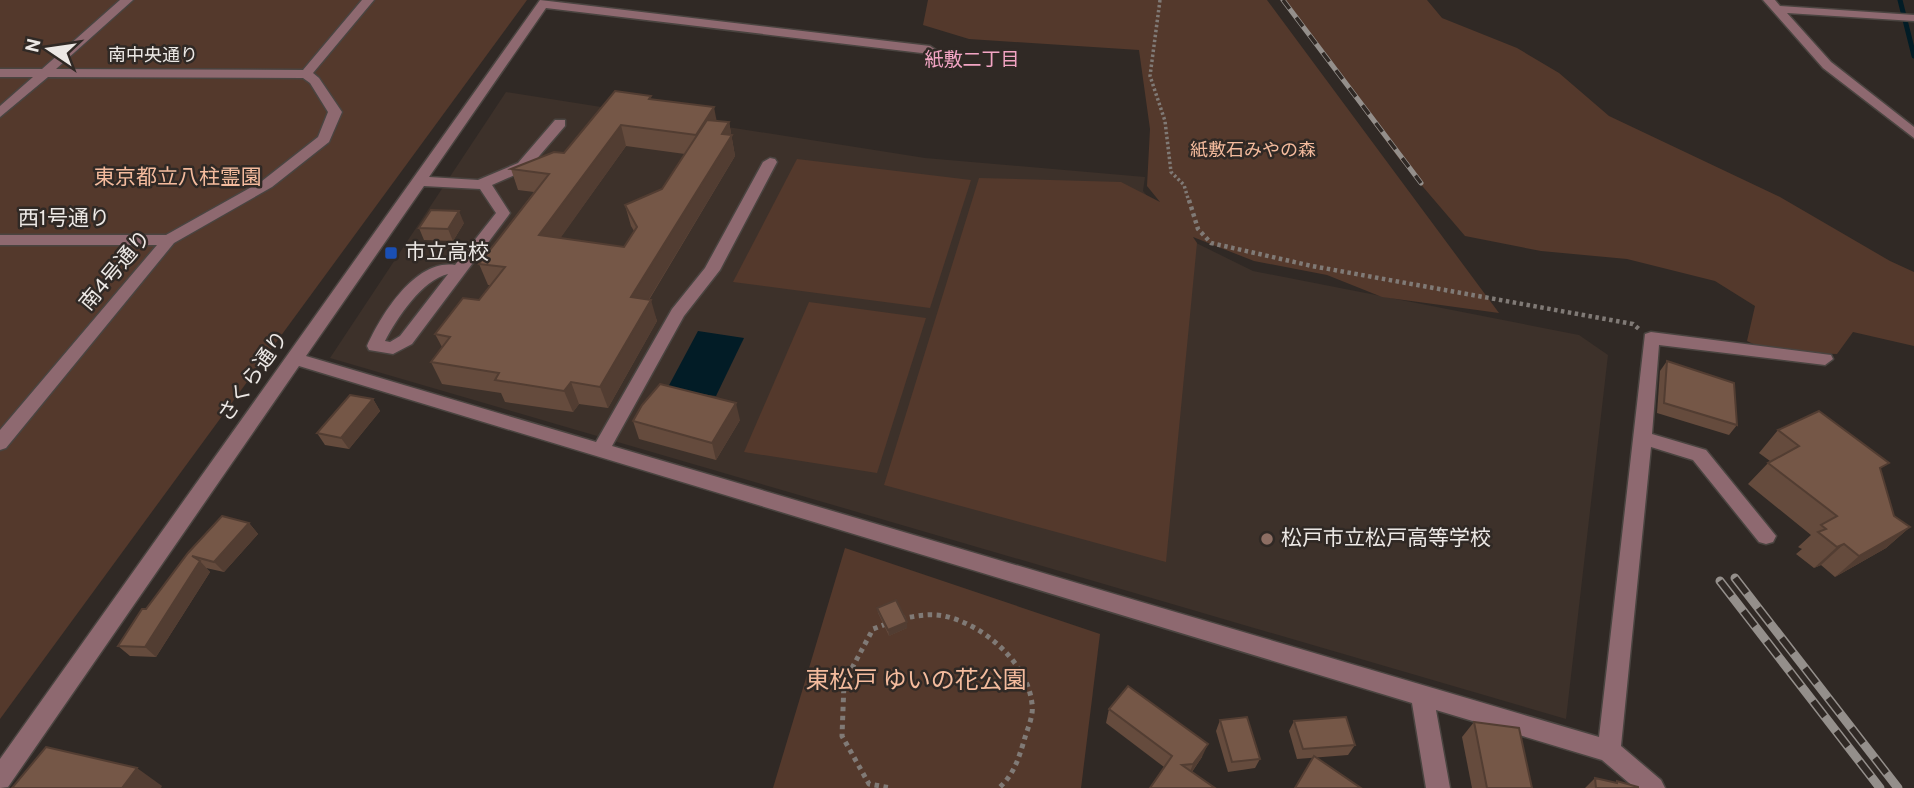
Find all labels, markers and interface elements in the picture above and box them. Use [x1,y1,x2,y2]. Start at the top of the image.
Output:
north arrow [14,14,84,84]
text: N [21,36,48,55]
street label: 南中央通り [108,45,198,68]
district label: 紙敷二丁目 [924,49,1020,73]
park label: 紙敷石みやの森 [1190,140,1316,163]
park label: 東京都立八柱霊園 [94,165,262,192]
street label: 西1号通り [18,206,110,233]
street label: 南4号通り [74,225,158,317]
place label: 市立高校 [405,240,489,267]
marker: 市立高校 [383,245,399,261]
street label: さくら通り [213,326,295,428]
place label: 松戸市立松戸高等学校 [1281,526,1491,553]
marker: 松戸市立松戸高等学校 [1259,531,1275,547]
park label: 東松戸 ゆいの花公園 [805,667,1027,697]

